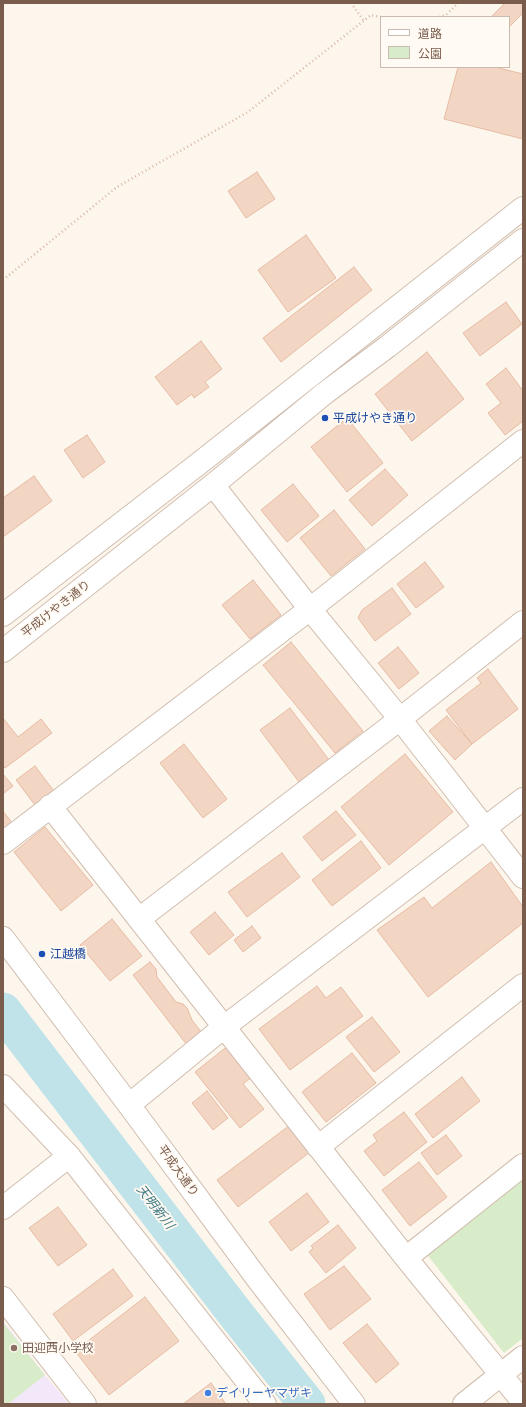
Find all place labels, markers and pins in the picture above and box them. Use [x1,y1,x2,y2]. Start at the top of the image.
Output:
place label: 平成けやき通り [333,411,417,425]
marker: 平成けやき通り [320,413,330,423]
place label: 江越橋 [50,947,86,961]
marker: 江越橋 [37,949,47,959]
place label: 田迎西小学校 [22,1341,94,1355]
marker: 田迎西小学校 [9,1343,19,1353]
place label: デイリーヤマザキ [216,1386,312,1400]
marker: デイリーヤマザキ [203,1388,213,1398]

